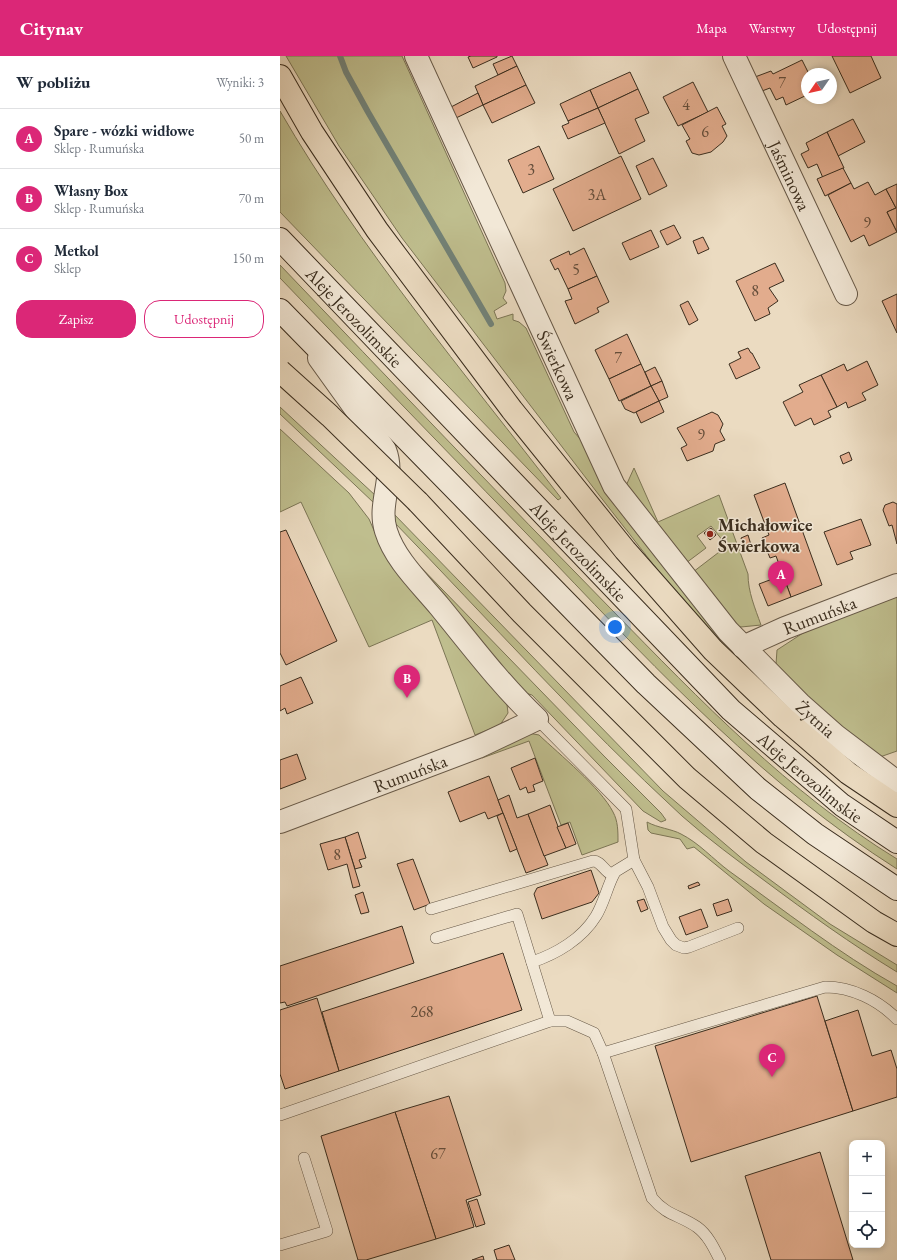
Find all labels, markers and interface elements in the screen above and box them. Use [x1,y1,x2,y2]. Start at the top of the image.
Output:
text: Citynav [20,16,83,41]
text: Mapa [696,19,727,37]
text: Warstwy [749,19,795,37]
text: Udostępnij [817,19,877,37]
north arrow [801,68,837,104]
text: W pobliżu [16,71,90,93]
house number: 7 [778,72,786,93]
text: Wyniki: 3 [216,74,264,91]
house number: 4 [682,94,690,115]
text: Spare - wózki widłowe [54,121,194,140]
house number: 6 [701,121,709,142]
text: A [24,130,34,147]
text: 50 m [239,130,264,147]
street label: Jaśminowa [763,135,817,215]
text: Sklep · Rumuńska [54,140,144,157]
house number: 3 [527,159,535,180]
text: Własny Box [54,181,128,200]
house number: 3A [588,184,607,205]
text: B [25,190,33,207]
text: 70 m [239,190,264,207]
text: Sklep · Rumuńska [54,200,144,217]
house number: 9 [863,212,871,233]
text: Metkol [54,241,99,260]
text: C [24,250,34,267]
text: 150 m [233,250,264,267]
house number: 5 [572,259,580,280]
text: Sklep [54,260,81,277]
street label: Aleje Jerozolimskie [301,261,408,372]
house number: 8 [751,280,759,301]
button: Zapisz [16,300,136,338]
button: Udostępnij [144,300,264,338]
street label: Świerkowa [532,326,585,404]
house number: 7 [614,347,622,368]
house number: 9 [697,424,705,445]
street label: Aleje Jerozolimskie [525,495,632,606]
place label: Michałowice Świerkowa [718,513,813,557]
marker: Michałowice Świerkowa [705,529,715,539]
pin: A [768,561,794,594]
street label: Rumuńska [779,590,860,639]
your location [605,617,625,637]
pin: B [394,665,420,698]
street label: Żytnia [792,695,841,743]
street label: Aleje Jerozolimskie [752,726,867,827]
street label: Rumuńska [370,748,451,797]
house number: 8 [333,844,341,865]
house number: 268 [410,1001,434,1022]
pin: C [759,1044,785,1077]
map controls [849,1140,885,1248]
button: + [849,1140,885,1176]
house number: 67 [430,1143,446,1164]
button: − [849,1176,885,1212]
button: locate [849,1212,885,1248]

